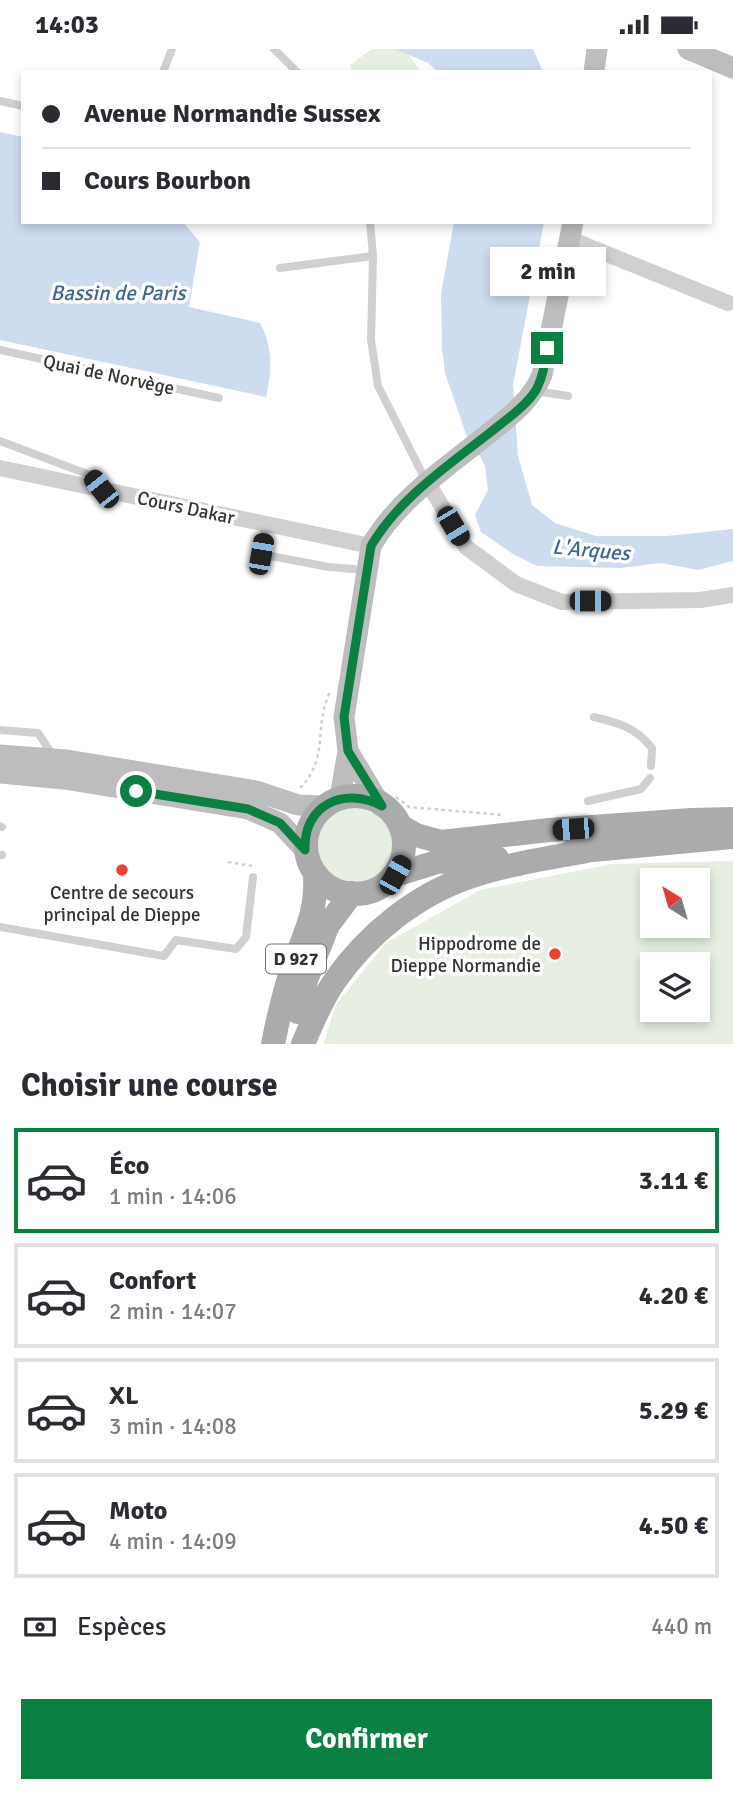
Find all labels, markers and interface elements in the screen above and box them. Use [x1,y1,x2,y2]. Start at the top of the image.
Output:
text: 14:03 [35,9,99,41]
text: Avenue Normandie Sussex [84,98,380,130]
text: Cours Bourbon [84,165,251,197]
callout: 2 min [489,247,605,295]
text: 2 min [520,257,576,286]
water label: Bassin de Paris [51,280,187,306]
route end [531,332,563,364]
street label: Quai de Norvège [41,349,176,401]
car [80,466,123,512]
street label: Cours Dakar [135,486,237,530]
car [434,503,473,549]
car [248,531,275,577]
water label: L'Arques [551,534,633,566]
car [570,591,612,612]
route start [120,775,152,807]
car [552,817,595,841]
car [376,852,415,898]
marker: Centre de secours principal de Dieppe [114,862,130,878]
north arrow [640,868,710,938]
map controls [640,868,710,1022]
place label: Centre de secours principal de Dieppe [43,881,201,927]
place label: Hippodrome de Dieppe Normandie [391,932,541,978]
road number: D 927 [266,945,326,974]
marker: Hippodrome de Dieppe Normandie [547,946,563,962]
button: layers [640,952,710,1022]
text: Choisir une course [21,1066,278,1105]
icon: car [25,1149,88,1212]
text: Éco [109,1150,149,1182]
text: 3.11 € [639,1165,708,1197]
text: 1 min · 14:06 [109,1182,237,1211]
icon: car [25,1264,88,1327]
text: Confort [109,1265,196,1297]
text: 4.20 € [639,1280,708,1312]
text: 2 min · 14:07 [109,1297,237,1326]
icon: car [25,1379,88,1442]
text: XL [109,1380,139,1412]
text: 5.29 € [639,1395,708,1427]
text: 3 min · 14:08 [109,1412,237,1441]
icon: car [25,1494,88,1557]
text: Moto [109,1495,167,1527]
text: 4.50 € [639,1510,708,1542]
text: 4 min · 14:09 [109,1527,237,1556]
icon: cash [21,1608,59,1646]
text: Espèces [77,1611,166,1643]
text: 440 m [651,1612,712,1641]
button: Confirmer [21,1699,712,1779]

